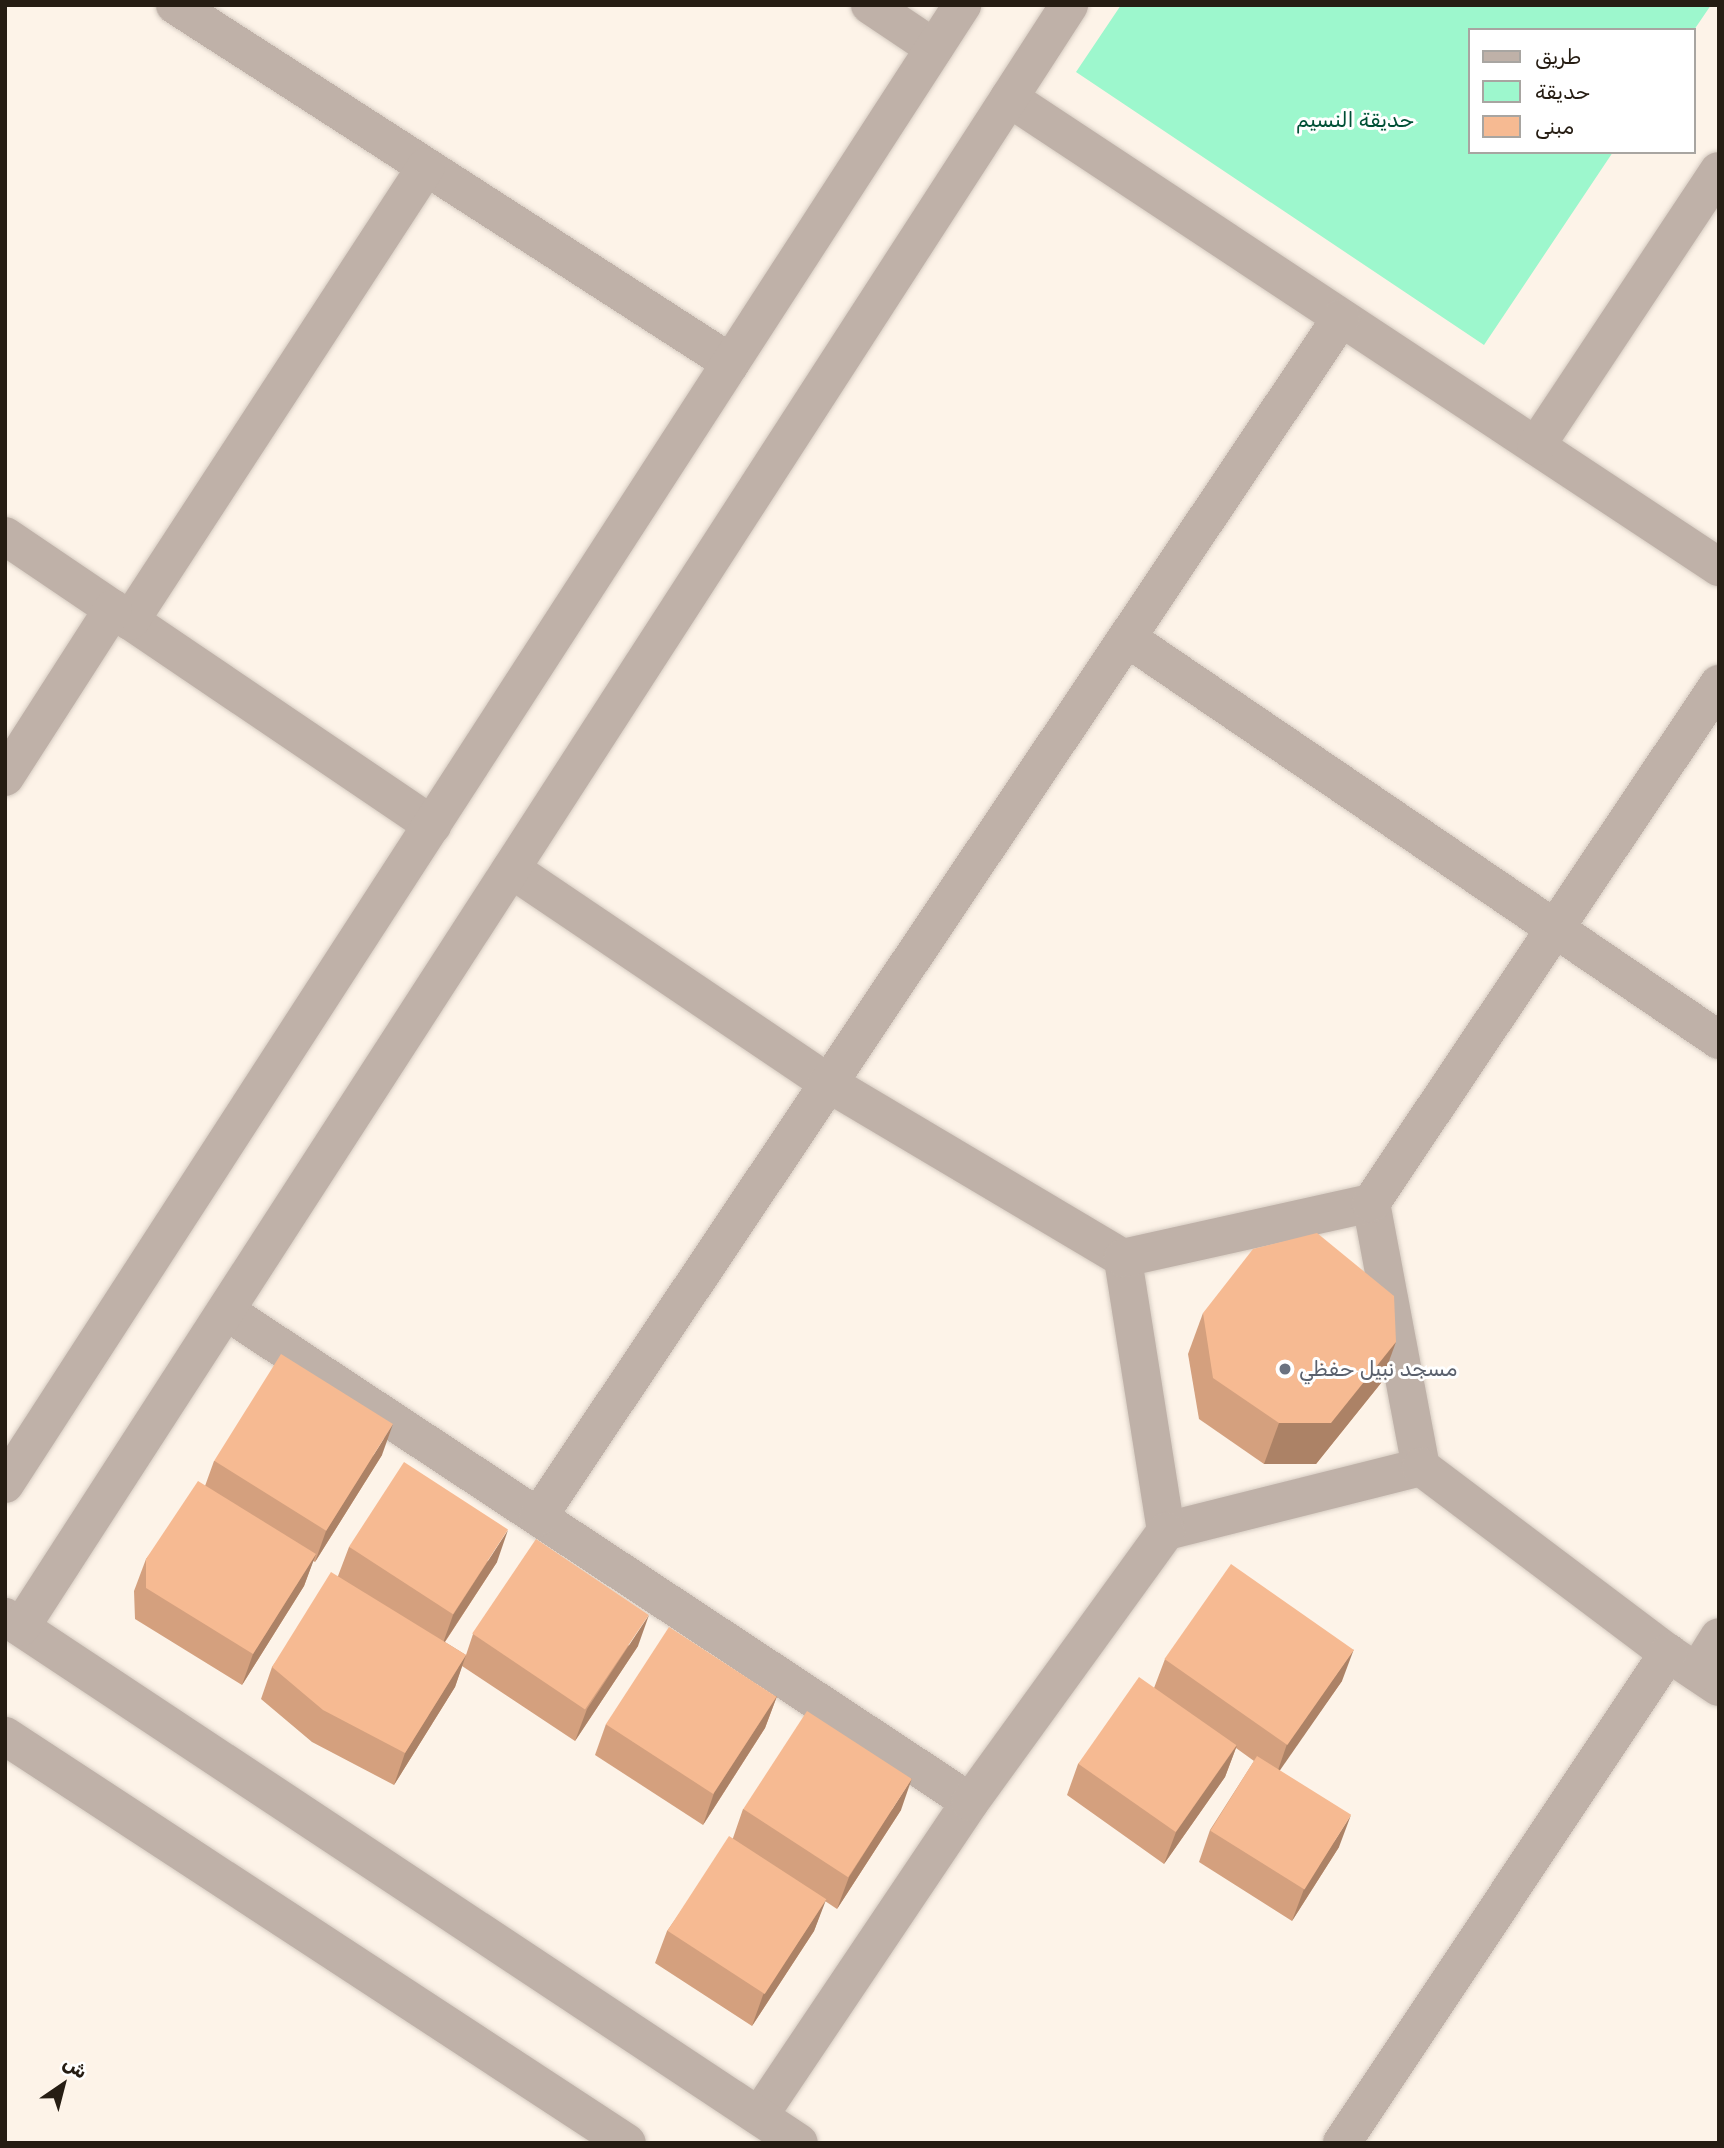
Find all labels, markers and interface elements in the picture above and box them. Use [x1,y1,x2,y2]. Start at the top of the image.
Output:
legend [1468,28,1696,154]
text: طريق [1535,44,1581,69]
text: حديقة [1535,79,1590,104]
park label: حدیقة النسیم [1296,107,1414,133]
text: مبنى [1535,114,1574,139]
place label: مسجد نبيل حفظي [1299,1356,1457,1382]
marker: مسجد نبيل حفظي [1277,1361,1293,1377]
north arrow [28,2050,98,2120]
text: ش [59,2051,92,2084]

